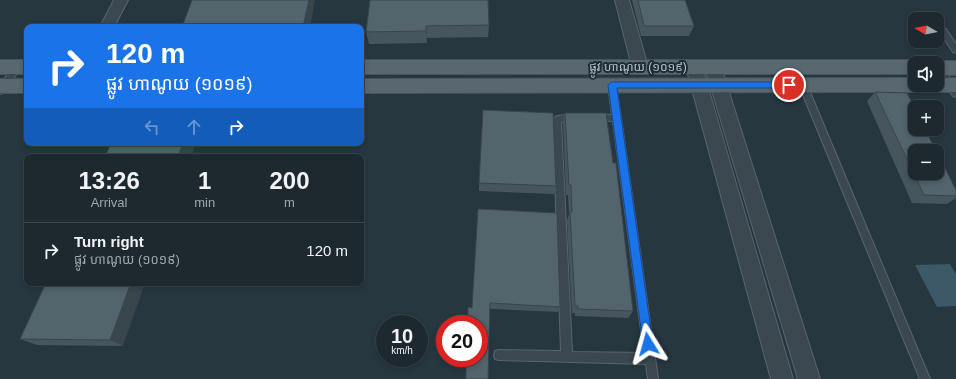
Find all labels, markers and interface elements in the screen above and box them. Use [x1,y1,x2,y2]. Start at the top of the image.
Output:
north arrow [908,12,944,48]
map controls [908,12,944,180]
text: 120 m [106,38,185,69]
icon: right [40,40,92,92]
button: sound [908,56,944,92]
street label: ផ្លូវ ហាណូយ (១០១៩) [589,60,687,78]
pin [772,68,806,102]
text: ផ្លូវ ហាណូយ (១០១៩) [106,74,252,94]
icon: arrive [778,74,800,96]
button: + [908,100,944,136]
icon: left [141,116,163,138]
icon: ahead [183,116,205,138]
icon: right [225,116,247,138]
button: − [908,144,944,180]
text: 13:26 [78,167,140,194]
text: 1 [198,167,211,194]
text: 200 [270,167,310,194]
text: Arrival [91,195,128,210]
text: min [194,195,215,210]
text: m [284,195,295,210]
text: Turn right [74,233,144,250]
icon: right [40,240,62,262]
text: 120 m [306,242,348,259]
text: ផ្លូវ ហាណូយ (១០១៩) [74,252,180,267]
speed limit sign: 20 [436,315,488,367]
position arrow [627,323,669,365]
text: 10 [391,325,413,347]
text: km/h [391,345,413,356]

